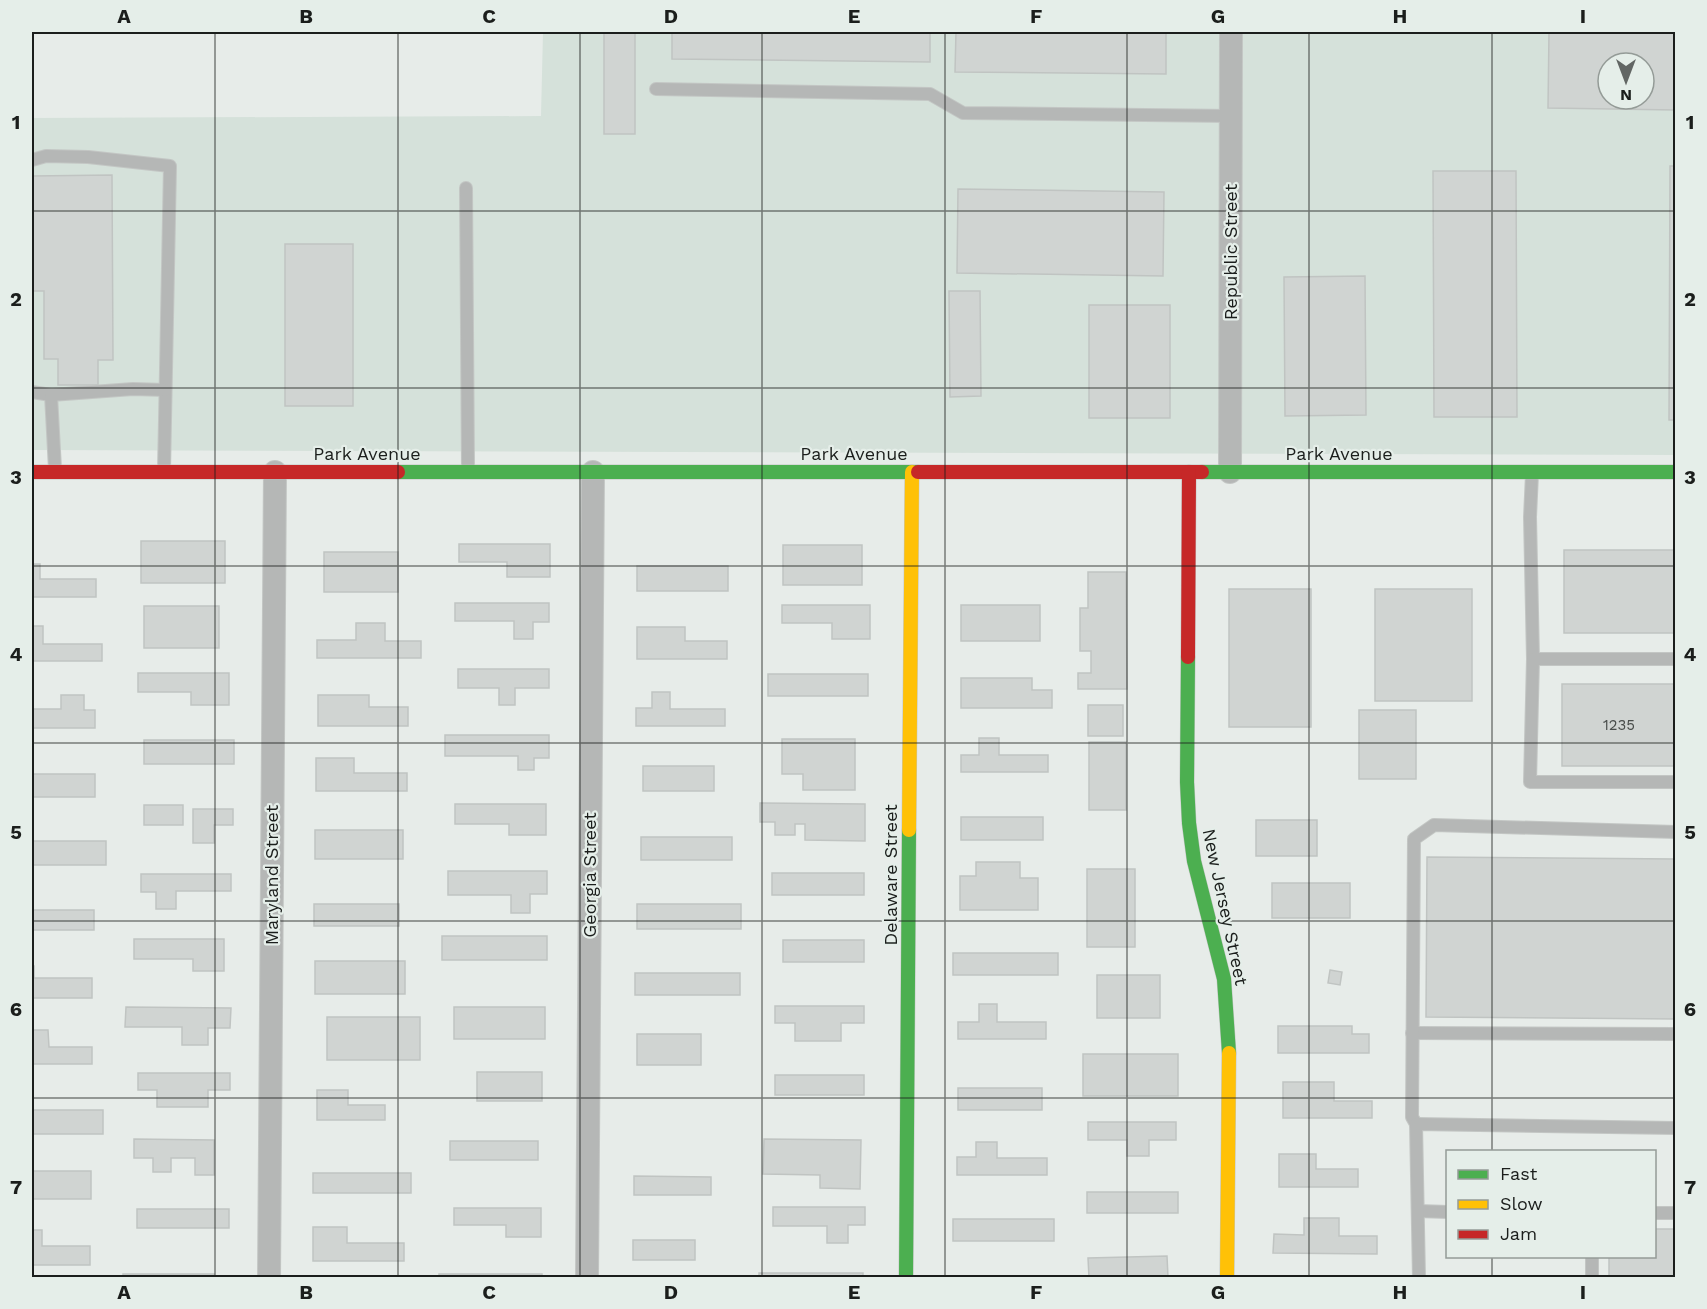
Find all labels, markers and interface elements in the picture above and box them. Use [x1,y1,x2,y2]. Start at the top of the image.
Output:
text: A [117,4,131,28]
text: B [299,4,313,28]
text: C [482,4,496,28]
text: D [664,4,678,28]
text: E [848,4,860,28]
text: F [1030,4,1042,28]
text: G [1211,4,1225,28]
text: H [1393,4,1407,28]
text: I [1580,4,1586,28]
north arrow [1596,51,1656,111]
text: N [1620,86,1632,105]
text: 1 [12,110,20,134]
text: 1 [1686,110,1694,134]
street label: Republic Street [1220,183,1241,320]
text: 2 [10,287,22,311]
text: 2 [1684,287,1696,311]
street label: Park Avenue [313,443,421,464]
street label: Park Avenue [800,443,908,464]
street label: Park Avenue [1285,443,1393,464]
text: 3 [10,465,22,489]
text: 3 [1684,465,1696,489]
text: 4 [10,642,23,666]
text: 4 [1684,642,1697,666]
house number: 1235 [1603,716,1635,734]
street label: Maryland Street [261,804,282,945]
street label: Delaware Street [880,804,901,946]
street label: Georgia Street [579,812,600,938]
text: 5 [10,820,22,844]
text: 5 [1684,820,1696,844]
street label: New Jersey Street [1199,827,1252,988]
text: 6 [10,997,22,1021]
text: 6 [1684,997,1696,1021]
legend [1446,1150,1656,1258]
text: Fast [1500,1163,1538,1184]
text: 7 [10,1175,22,1199]
text: 7 [1684,1175,1696,1199]
text: Slow [1500,1193,1543,1214]
text: Jam [1500,1223,1537,1244]
text: A [117,1280,131,1304]
text: B [299,1280,313,1304]
text: C [482,1280,496,1304]
text: D [664,1280,678,1304]
text: E [848,1280,860,1304]
text: F [1030,1280,1042,1304]
text: G [1211,1280,1225,1304]
text: H [1393,1280,1407,1304]
text: I [1580,1280,1586,1304]

